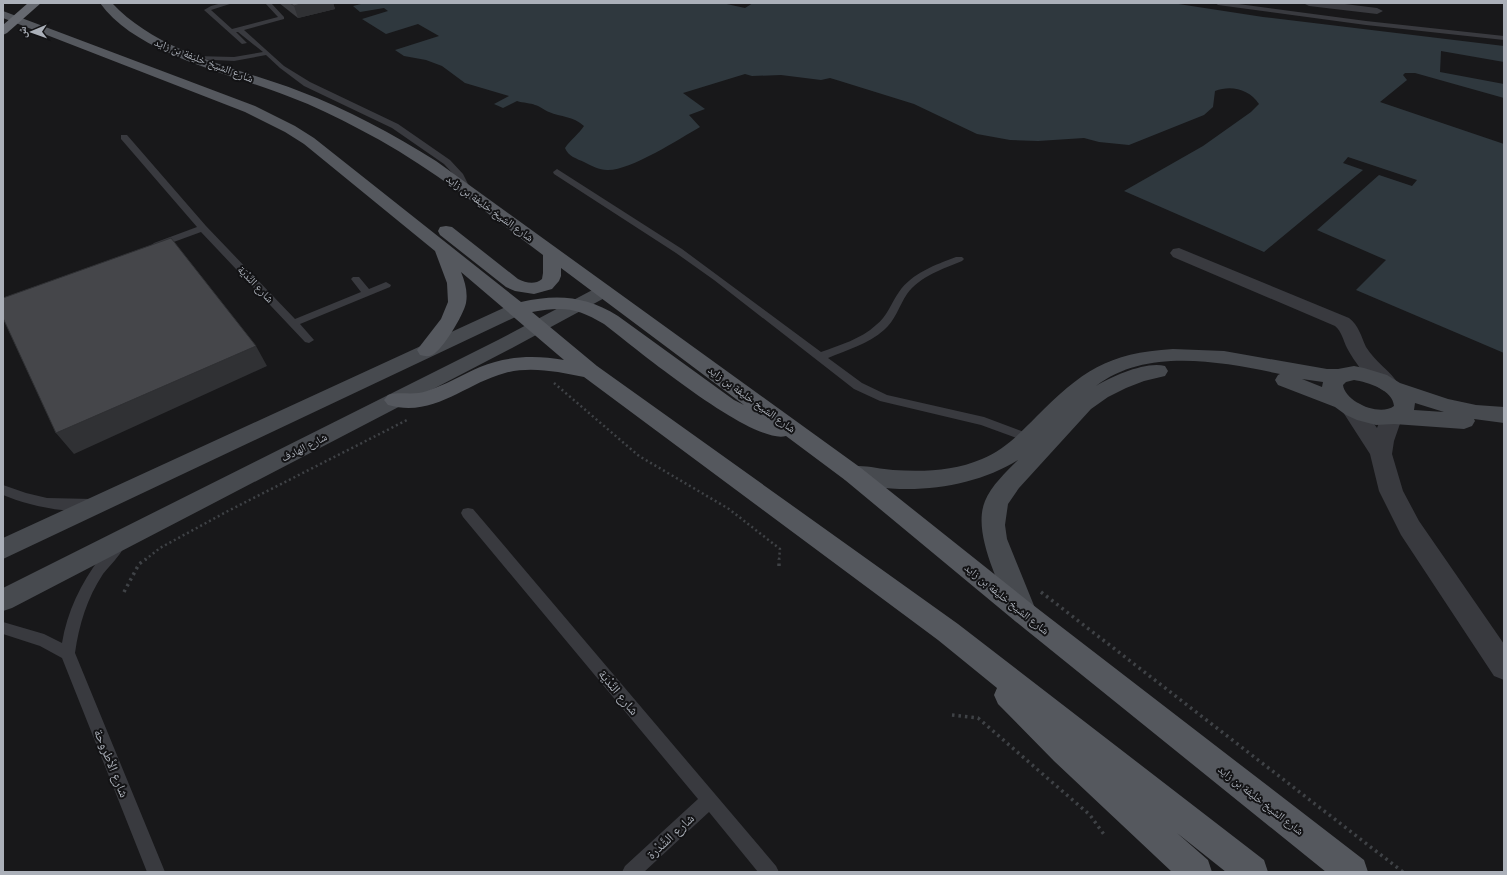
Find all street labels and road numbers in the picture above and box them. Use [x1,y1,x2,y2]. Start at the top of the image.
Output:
street label: شارع الشيخ خليفة بن زايد [152,35,256,85]
street label: شارع الشيخ خليفة بن زايد [443,171,537,245]
street label: شارع النَّدْيَة [235,263,277,305]
street label: شارع الشيخ خليفة بن زايد [705,362,799,436]
street label: شارع الهادف [279,429,329,465]
street label: شارع الشيخ خليفة بن زايد [962,561,1052,637]
street label: شارع النَّدْيَة [594,666,643,719]
street label: شارع الأطروحة [89,727,133,800]
street label: شارع الشيخ خليفة بن زايد [1215,762,1307,838]
street label: شارع الشَّدْرة [643,810,699,864]

